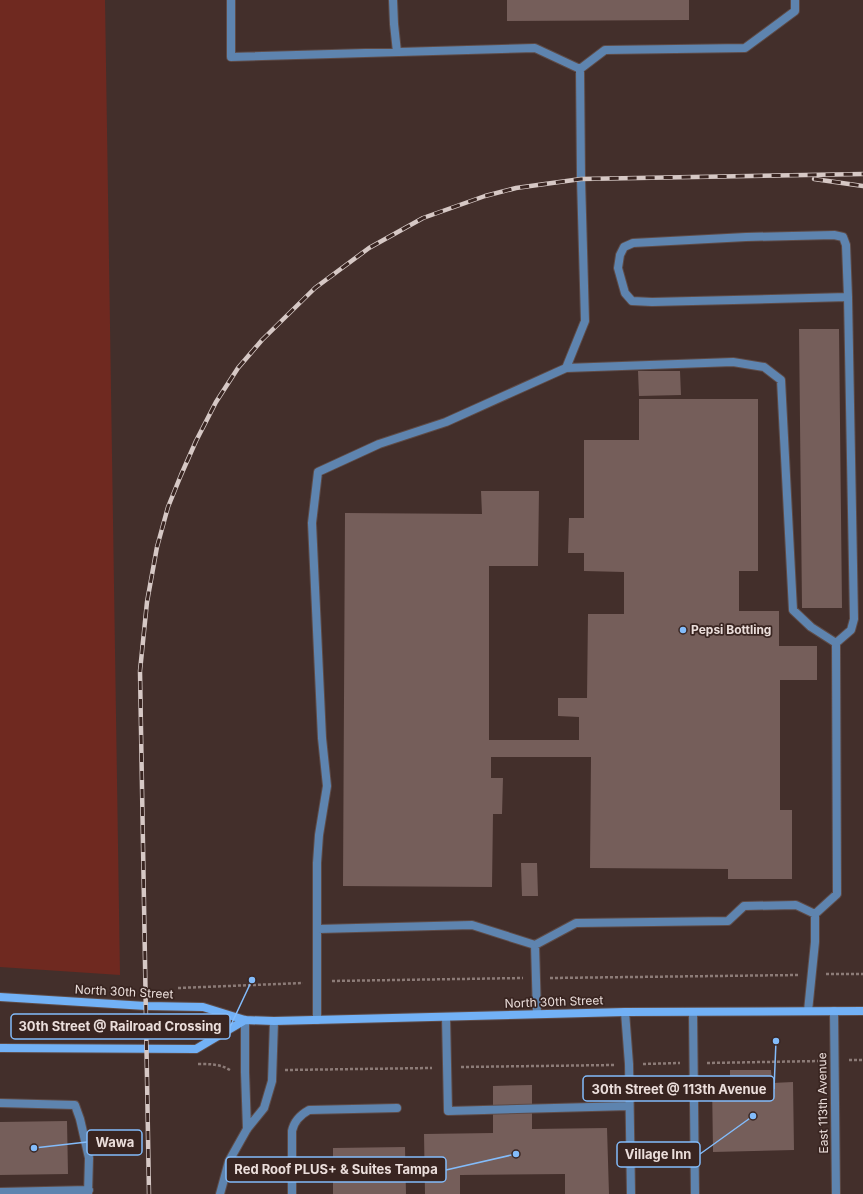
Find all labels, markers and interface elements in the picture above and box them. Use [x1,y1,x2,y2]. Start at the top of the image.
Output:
place label: Pepsi Bottling [691,622,771,637]
marker: Pepsi Bottling [678,625,688,635]
street label: North 30th Street [74,981,174,1002]
street label: North 30th Street [504,992,604,1011]
callout: 30th Street @ Railroad Crossing [11,1014,230,1039]
text: 30th Street @ Railroad Crossing [18,1018,222,1034]
street label: East 113th Avenue [814,1052,831,1154]
callout: 30th Street @ 113th Avenue [583,1076,774,1101]
text: 30th Street @ 113th Avenue [592,1081,767,1097]
callout: Wawa [87,1130,142,1155]
text: Wawa [96,1134,134,1150]
callout: Village Inn [617,1142,700,1167]
text: Village Inn [625,1146,691,1162]
callout: Red Roof PLUS+ & Suites Tampa [226,1157,446,1182]
text: Red Roof PLUS+ & Suites Tampa [234,1161,438,1177]

